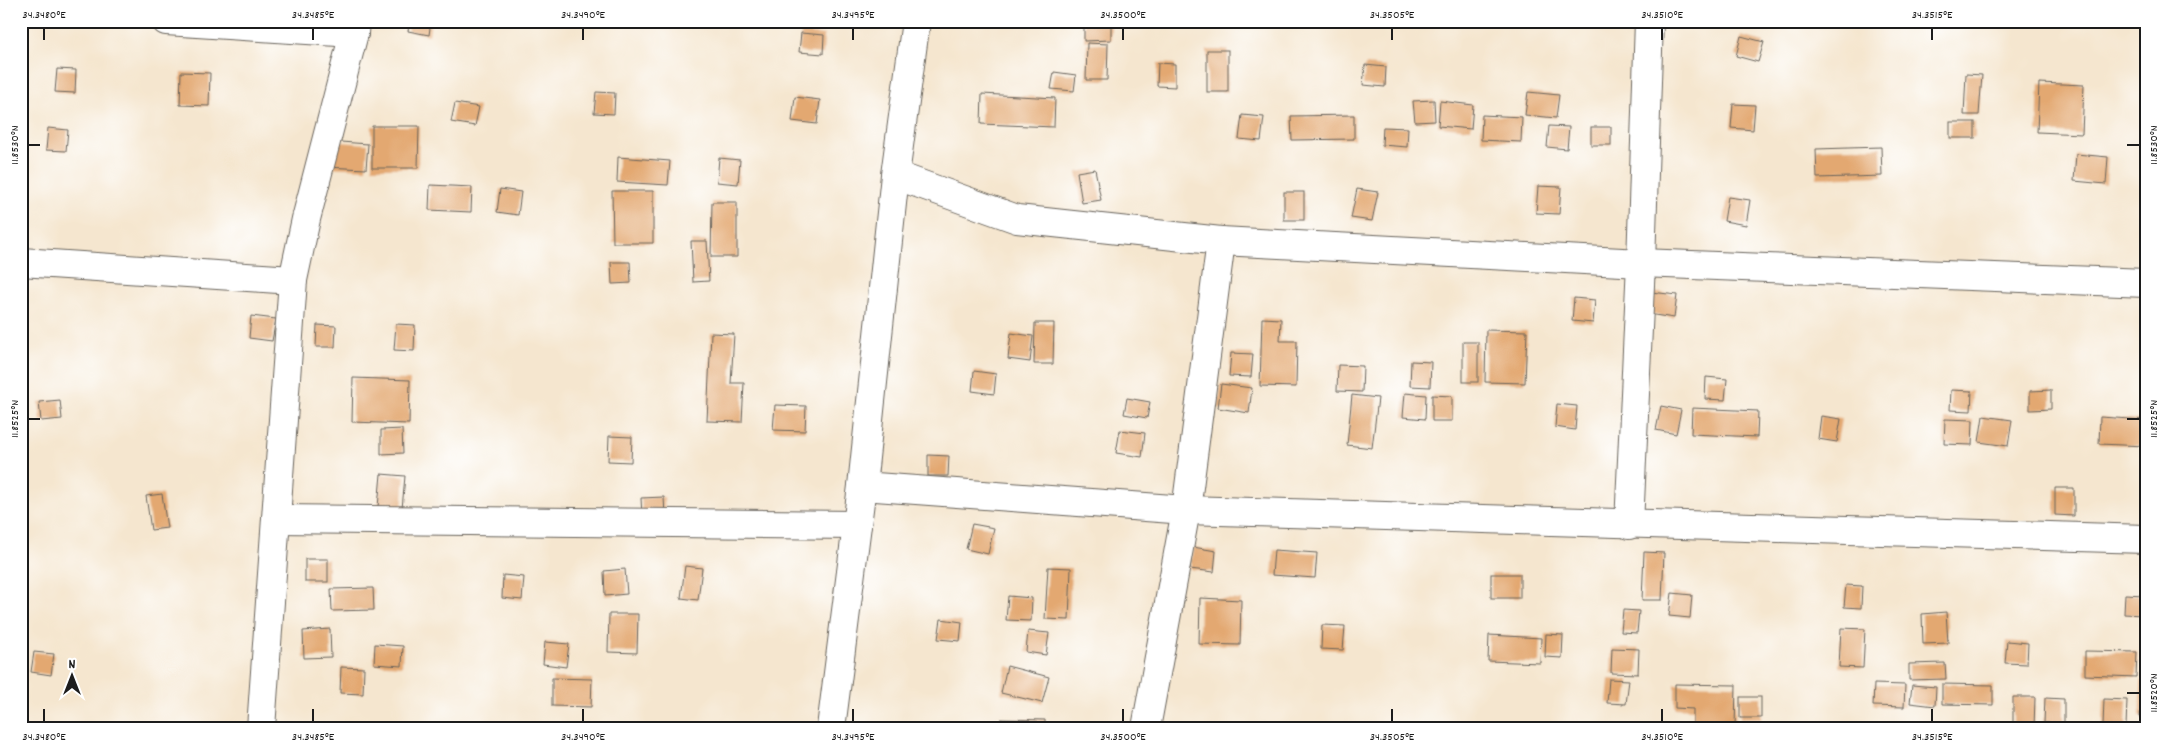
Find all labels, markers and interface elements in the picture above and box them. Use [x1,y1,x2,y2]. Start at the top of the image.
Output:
text: 34.3480°E [22,7,66,24]
text: 34.3485°E [292,7,335,24]
text: 34.3490°E [561,7,606,24]
text: 34.3495°E [832,7,875,24]
text: 34.3500°E [1100,7,1146,24]
text: 34.3505°E [1370,7,1415,24]
text: 34.3510°E [1641,7,1683,24]
text: 34.3515°E [1912,7,1953,24]
text: 11.8530°N [7,125,24,165]
text: 11.8530°N [2146,125,2163,165]
text: 11.8525°N [7,400,24,438]
text: 11.8525°N [2146,400,2163,438]
north arrow [48,652,98,702]
text: N [69,655,76,675]
text: 11.8520°N [2146,673,2163,713]
text: 34.3480°E [22,729,66,746]
text: 34.3485°E [292,729,335,746]
text: 34.3490°E [561,729,606,746]
text: 34.3495°E [832,729,875,746]
text: 34.3500°E [1100,729,1146,746]
text: 34.3505°E [1370,729,1415,746]
text: 34.3510°E [1641,729,1683,746]
text: 34.3515°E [1912,729,1953,746]

